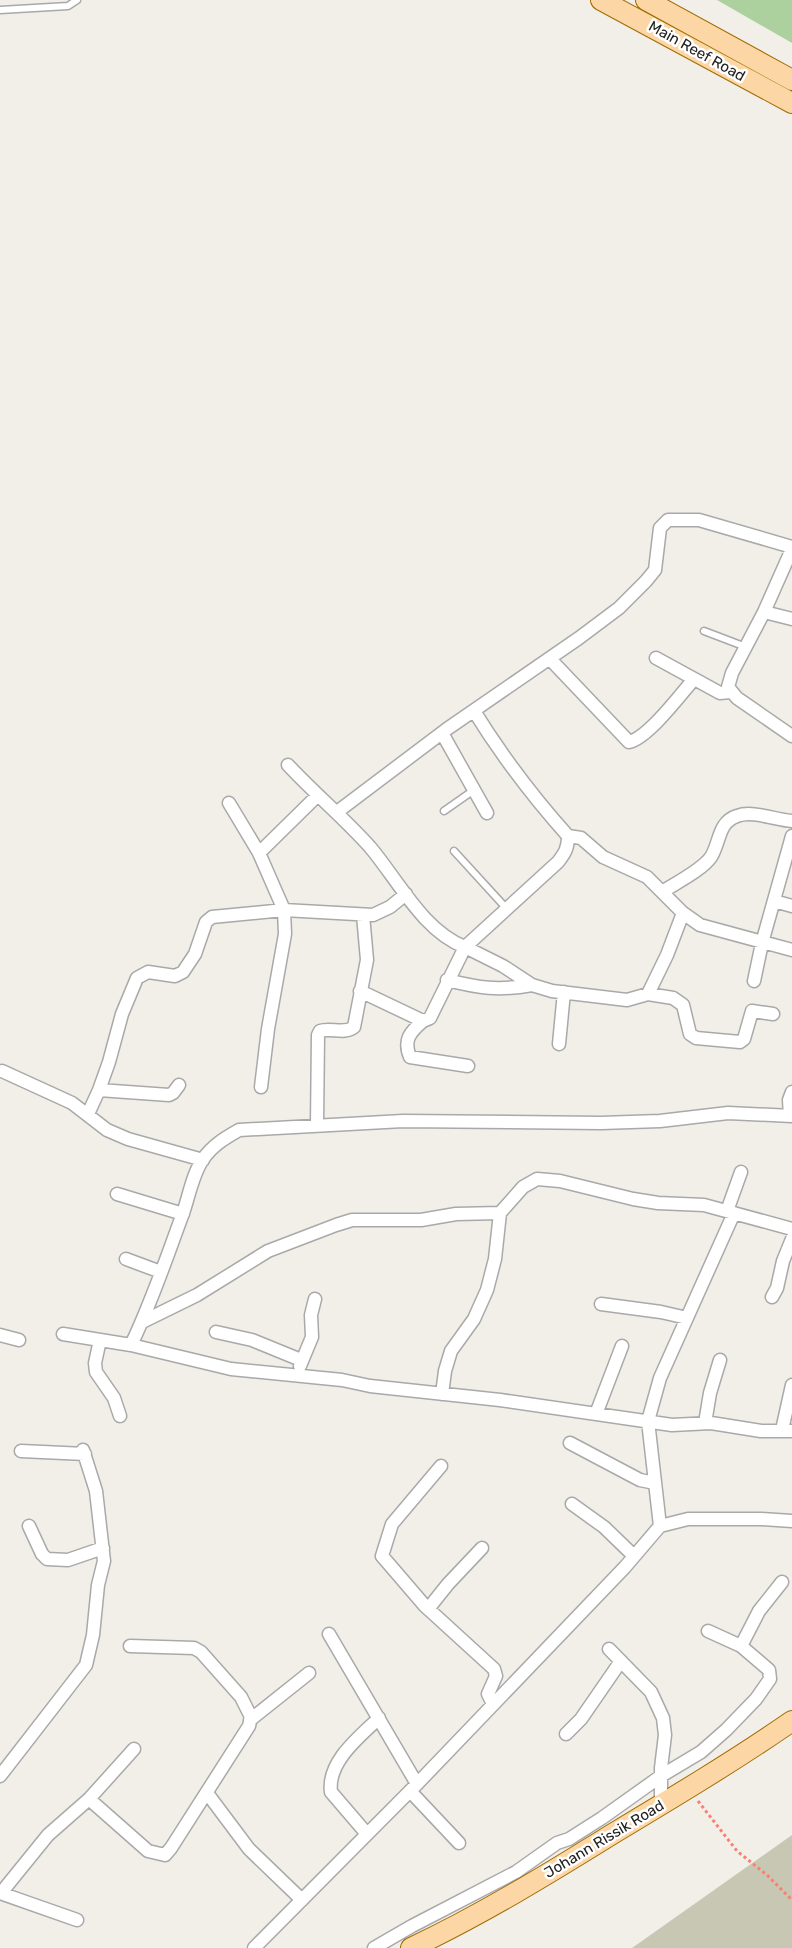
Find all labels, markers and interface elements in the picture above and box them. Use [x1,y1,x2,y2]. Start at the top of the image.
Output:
street label: Main Reef Road [646,17,748,85]
street label: Johann Rissik Road [541,1796,667,1882]

